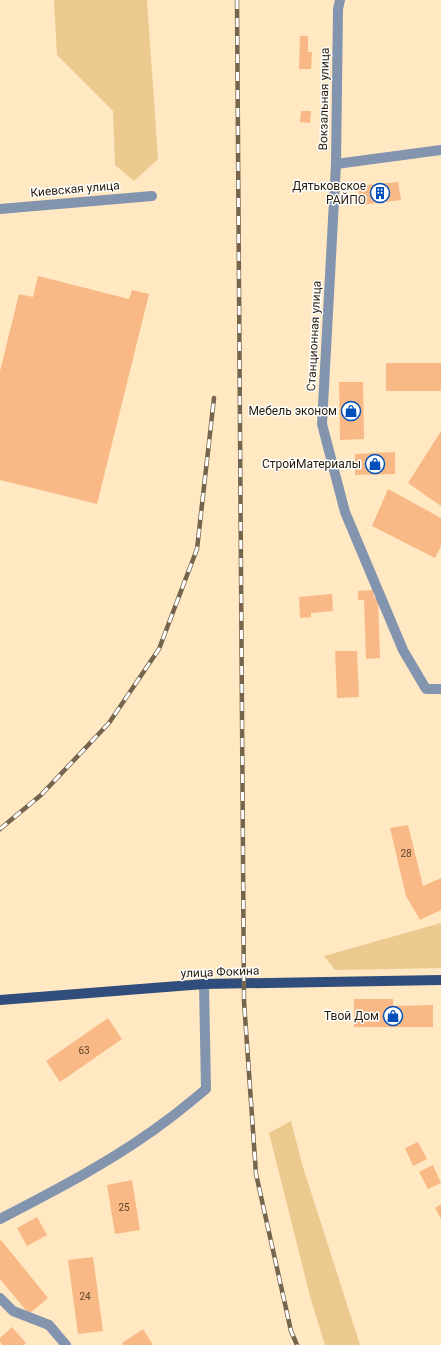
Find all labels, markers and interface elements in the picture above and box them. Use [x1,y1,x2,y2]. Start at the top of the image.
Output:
street label: Вокзальная улица [316,47,332,151]
street label: Киевская улица [30,178,120,200]
place label: Дятьковское РАЙПО [292,179,366,207]
building icon: Дятьковское РАЙПО [369,182,391,204]
street label: Станционная улица [304,280,324,392]
shop icon: Мебель эконом [340,400,362,422]
place label: Мебель эконом [248,404,337,418]
shop icon: СтройМатериалы [364,453,386,475]
place label: СтройМатериалы [262,457,361,471]
house number: 28 [400,848,412,859]
street label: улица Фокина [180,964,260,980]
shop icon: Твой Дом [382,1005,404,1027]
place label: Твой Дом [324,1009,379,1023]
house number: 63 [78,1045,90,1056]
house number: 25 [118,1202,130,1213]
house number: 24 [79,1291,91,1302]

